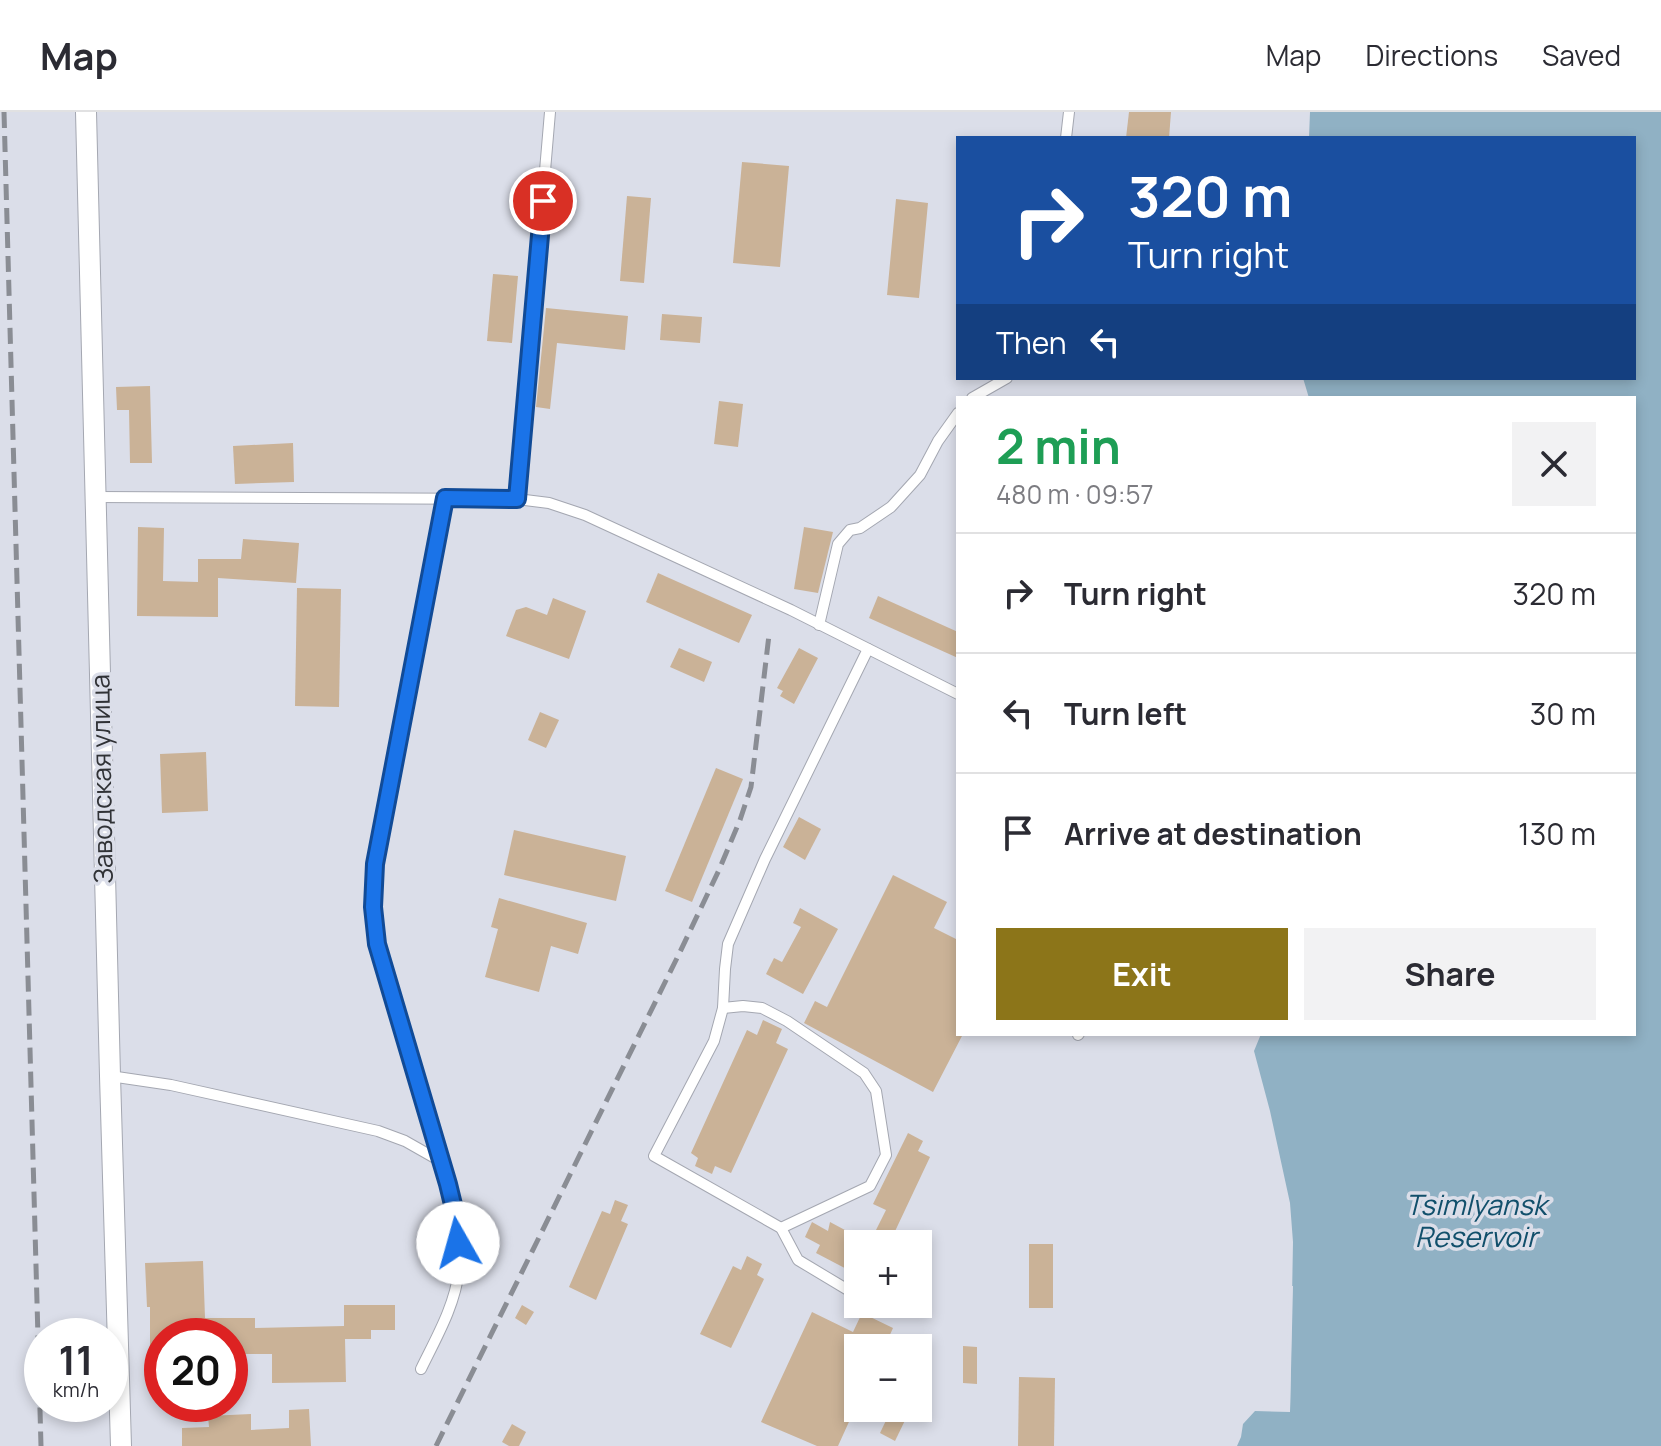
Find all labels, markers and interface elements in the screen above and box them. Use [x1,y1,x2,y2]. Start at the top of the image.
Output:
text: Map [40,29,118,81]
text: Map [1266,36,1321,74]
text: Directions [1365,36,1498,74]
text: Saved [1542,36,1621,74]
text: 320 m [1128,157,1292,234]
pin [509,167,577,235]
icon: right [996,168,1100,272]
icon: arrive [521,179,565,223]
text: Turn right [1128,230,1289,279]
icon: left [1083,320,1127,364]
text: Then [996,322,1067,363]
text: 2 min [996,413,1121,478]
button: close [1512,422,1596,506]
text: 480 m · 09:57 [996,476,1154,512]
icon: right [996,571,1040,615]
text: Turn right [1064,573,1207,614]
text: 320 m [1513,573,1596,614]
street label: Заводская улица [81,674,121,884]
icon: left [996,691,1040,735]
text: Turn left [1064,693,1187,734]
text: 30 m [1530,693,1596,734]
icon: arrive [996,811,1040,855]
text: Arrive at destination [1064,813,1362,854]
text: 130 m [1518,813,1596,854]
button: Exit [996,928,1288,1020]
button: Share [1304,928,1596,1020]
water label: Tsimlyansk Reservoir [1405,1185,1551,1255]
position arrow [416,1201,500,1285]
map controls [844,1230,932,1422]
button: + [844,1230,932,1318]
speed limit sign: 20 [144,1318,248,1422]
text: 11 [58,1332,94,1387]
button: − [844,1334,932,1422]
text: km/h [53,1376,99,1403]

